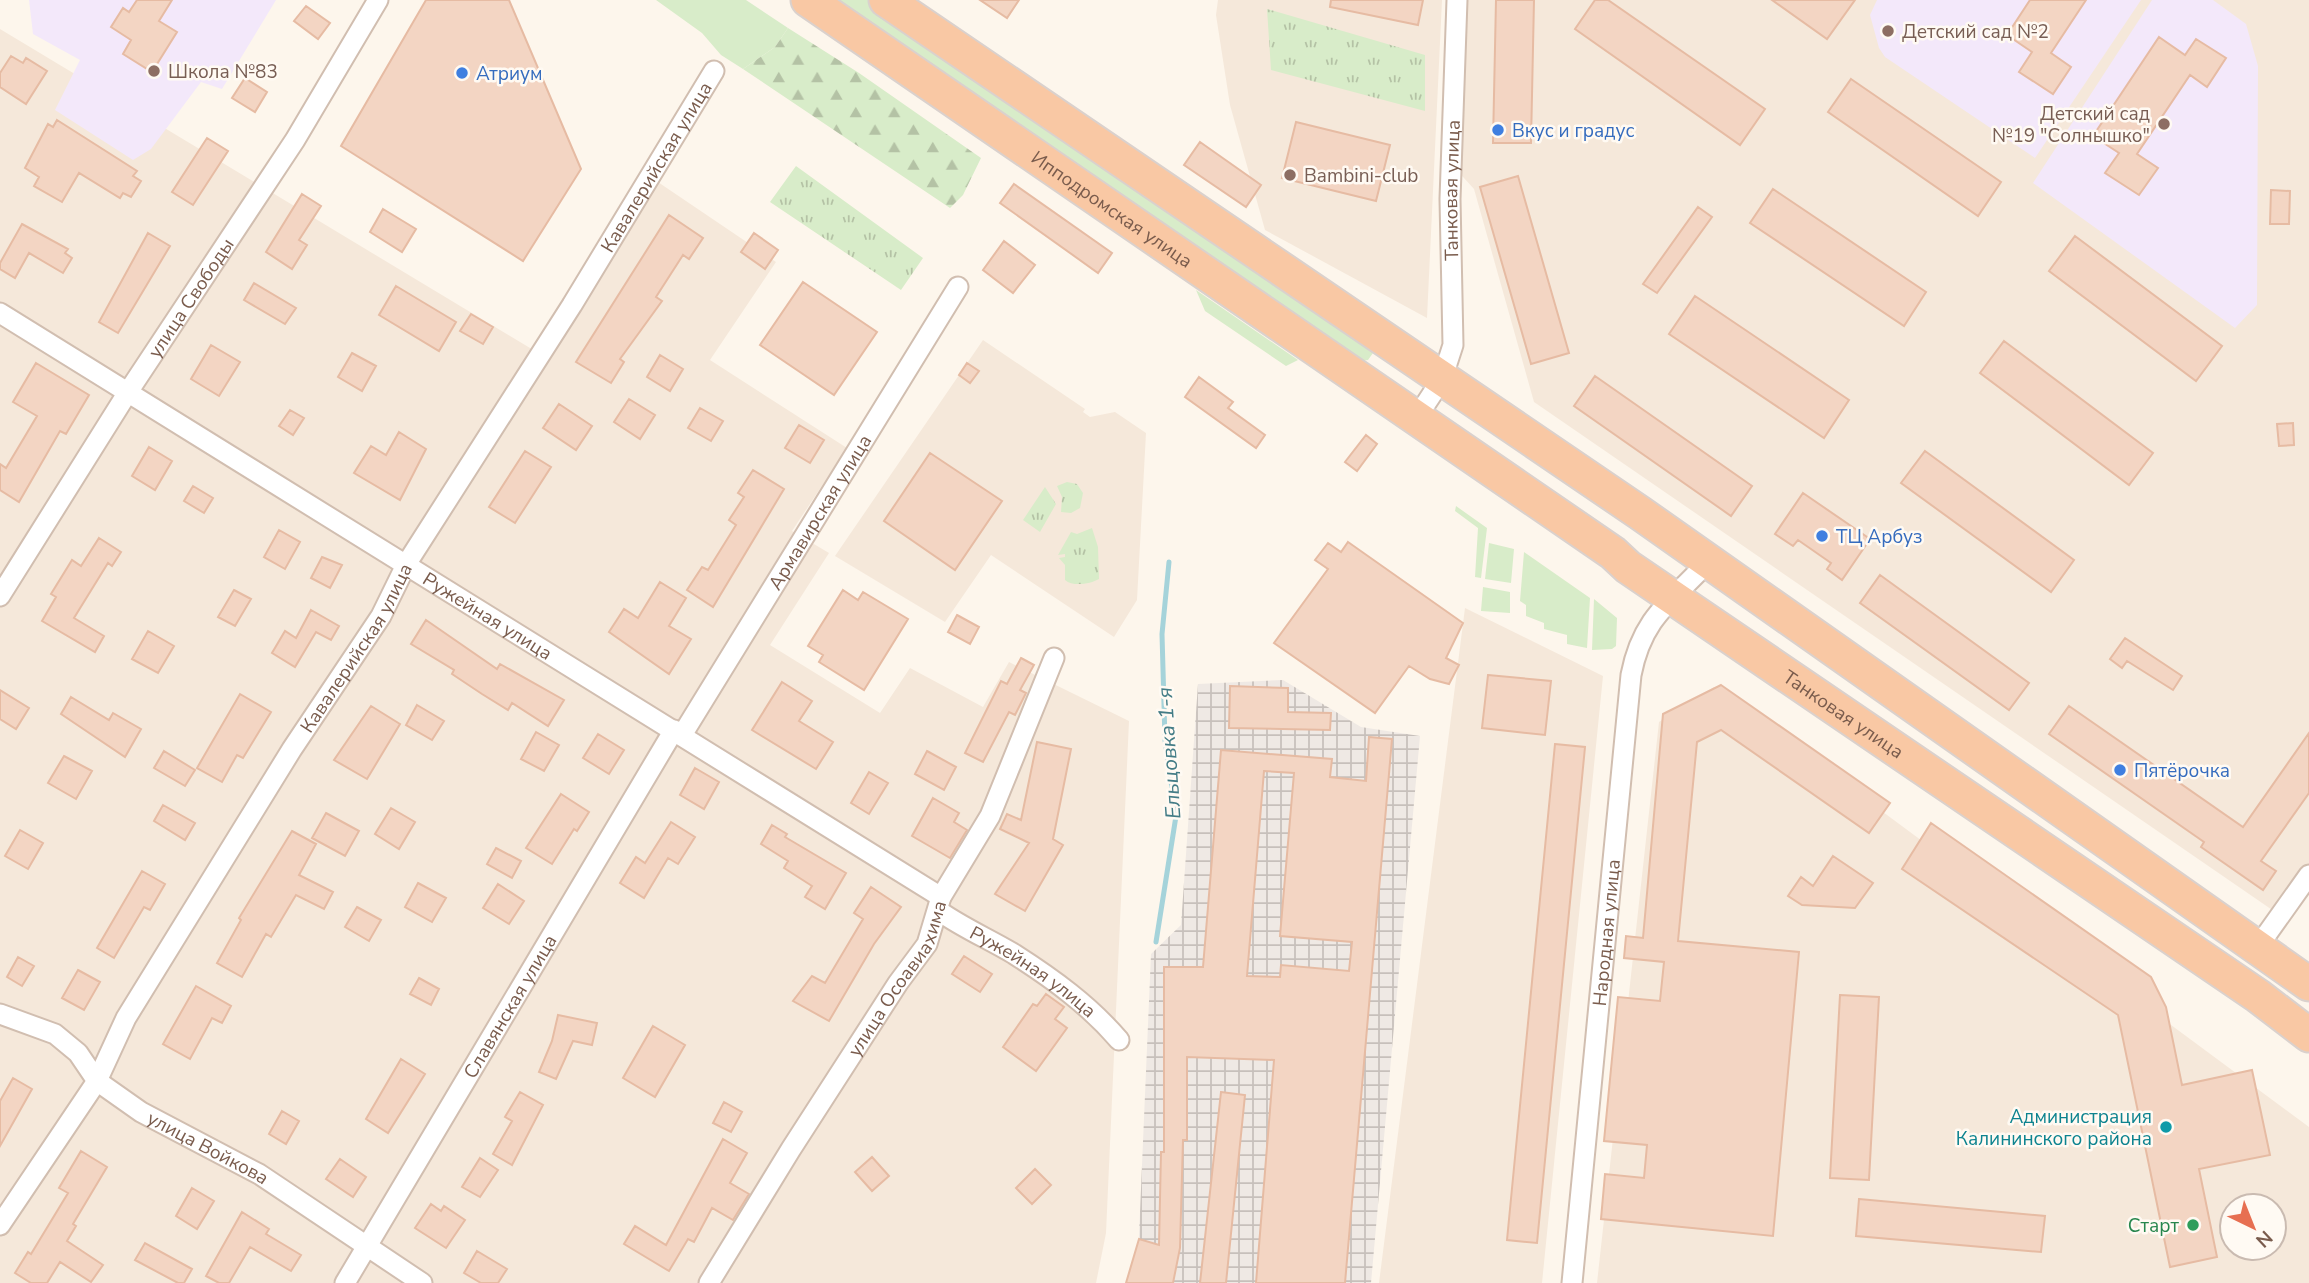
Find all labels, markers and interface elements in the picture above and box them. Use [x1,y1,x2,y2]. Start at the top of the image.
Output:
place label: Детский сад №2 [1902,19,2049,45]
marker: Детский сад №2 [1880,23,1896,39]
place label: Школа №83 [168,59,278,85]
place label: Атриум [476,61,543,87]
marker: Школа №83 [146,63,162,79]
marker: Атриум [454,65,470,81]
street label: Кавалерийская улица [595,77,718,258]
place label: Детский сад №19 "Солнышко" [1992,101,2150,149]
marker: Детский сад №19 "Солнышко" [2156,116,2172,132]
place label: Вкус и градус [1512,118,1634,144]
street label: Танковая улица [1438,119,1467,261]
marker: Вкус и градус [1490,122,1506,138]
street label: Ипподромская улица [1026,145,1197,274]
place label: Bambini-club [1304,163,1418,189]
marker: Bambini-club [1282,167,1298,183]
street label: улица Свободы [142,233,240,363]
street label: Армавирская улица [762,430,878,595]
place label: ТЦ Арбуз [1836,524,1922,550]
marker: ТЦ Арбуз [1814,528,1830,544]
street label: Кавалерийская улица [294,559,419,738]
street label: Ружейная улица [417,566,557,667]
street label: Танковая улица [1777,664,1909,765]
water label: Ельцовка 1-я [1150,686,1188,820]
place label: Пятёрочка [2134,758,2230,784]
marker: Пятёрочка [2112,762,2128,778]
street label: Народная улица [1587,858,1627,1007]
street label: улица Осоавиахима [842,897,953,1062]
street label: Ружейная улица [965,920,1102,1024]
street label: Славянская улица [458,930,563,1084]
place label: Администрация Калининского района [1956,1104,2152,1152]
street label: улица Войкова [142,1106,274,1191]
marker: Администрация Калининского района [2158,1119,2174,1135]
north arrow [2218,1192,2288,1262]
place label: Старт [2128,1213,2180,1239]
marker: Старт [2185,1217,2201,1233]
text: N [2250,1224,2278,1253]

